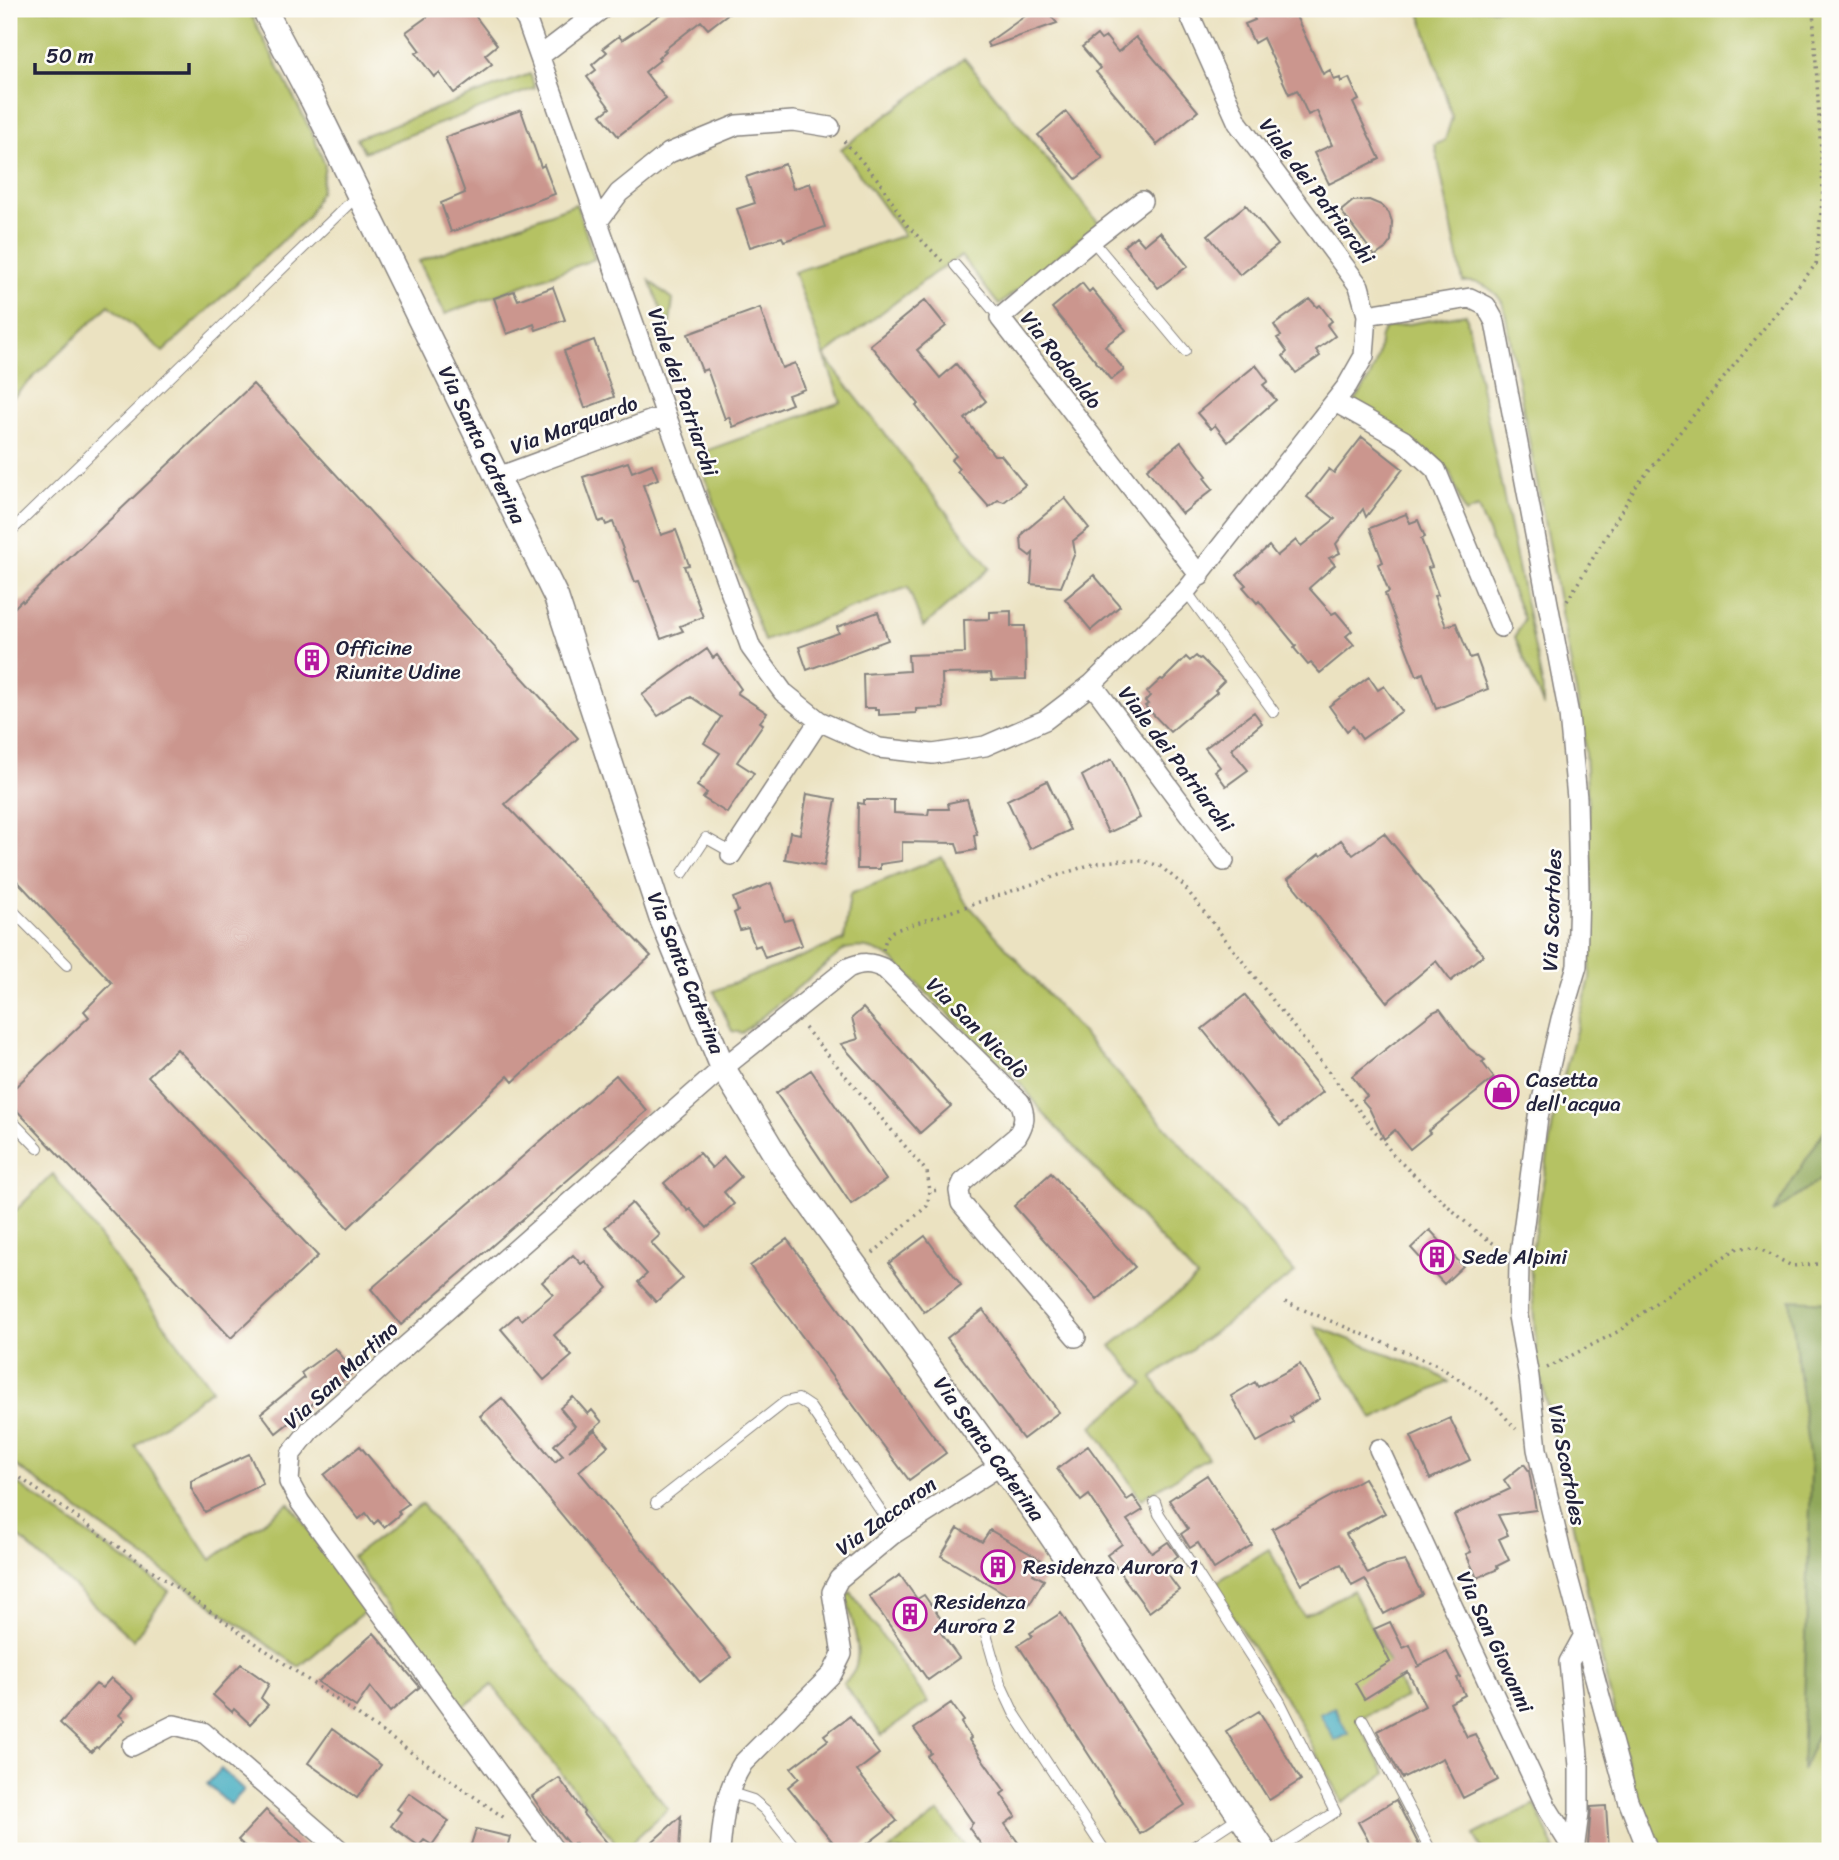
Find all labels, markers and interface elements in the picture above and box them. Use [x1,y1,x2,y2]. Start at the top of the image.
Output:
scale bar [35,32,189,76]
text: 50 m [46,37,94,75]
street label: Viale dei Patriarchi [1249,109,1386,274]
street label: Via Rodoaldo [1010,302,1112,418]
street label: Viale dei Patriarchi [636,303,730,483]
street label: Via Santa Caterina [427,359,537,531]
street label: Via Marquardo [505,384,643,466]
place label: Officine Riunite Udine [336,629,461,691]
building icon: Officine Riunite Udine [293,641,331,679]
street label: Viale dei Patriarchi [1108,677,1245,842]
street label: Via Scortoles [1531,848,1573,972]
street label: Via Santa Caterina [636,886,736,1060]
street label: Via San Nicolò [916,967,1038,1089]
place label: Casetta dell'acqua [1526,1061,1621,1123]
shop icon: Casetta dell'acqua [1483,1073,1521,1111]
building icon: Sede Alpini [1418,1238,1456,1276]
place label: Sede Alpini [1462,1238,1568,1276]
street label: Via San Martino [274,1311,408,1439]
street label: Via Santa Caterina [923,1368,1055,1530]
street label: Via Scortoles [1537,1401,1597,1529]
street label: Via Zaccaron [827,1466,945,1566]
building icon: Residenza Aurora 1 [979,1548,1017,1586]
place label: Residenza Aurora 1 [1023,1548,1198,1586]
street label: Via San Giovanni [1445,1565,1545,1721]
place label: Residenza Aurora 2 [933,1583,1027,1645]
building icon: Residenza Aurora 2 [891,1595,929,1633]

